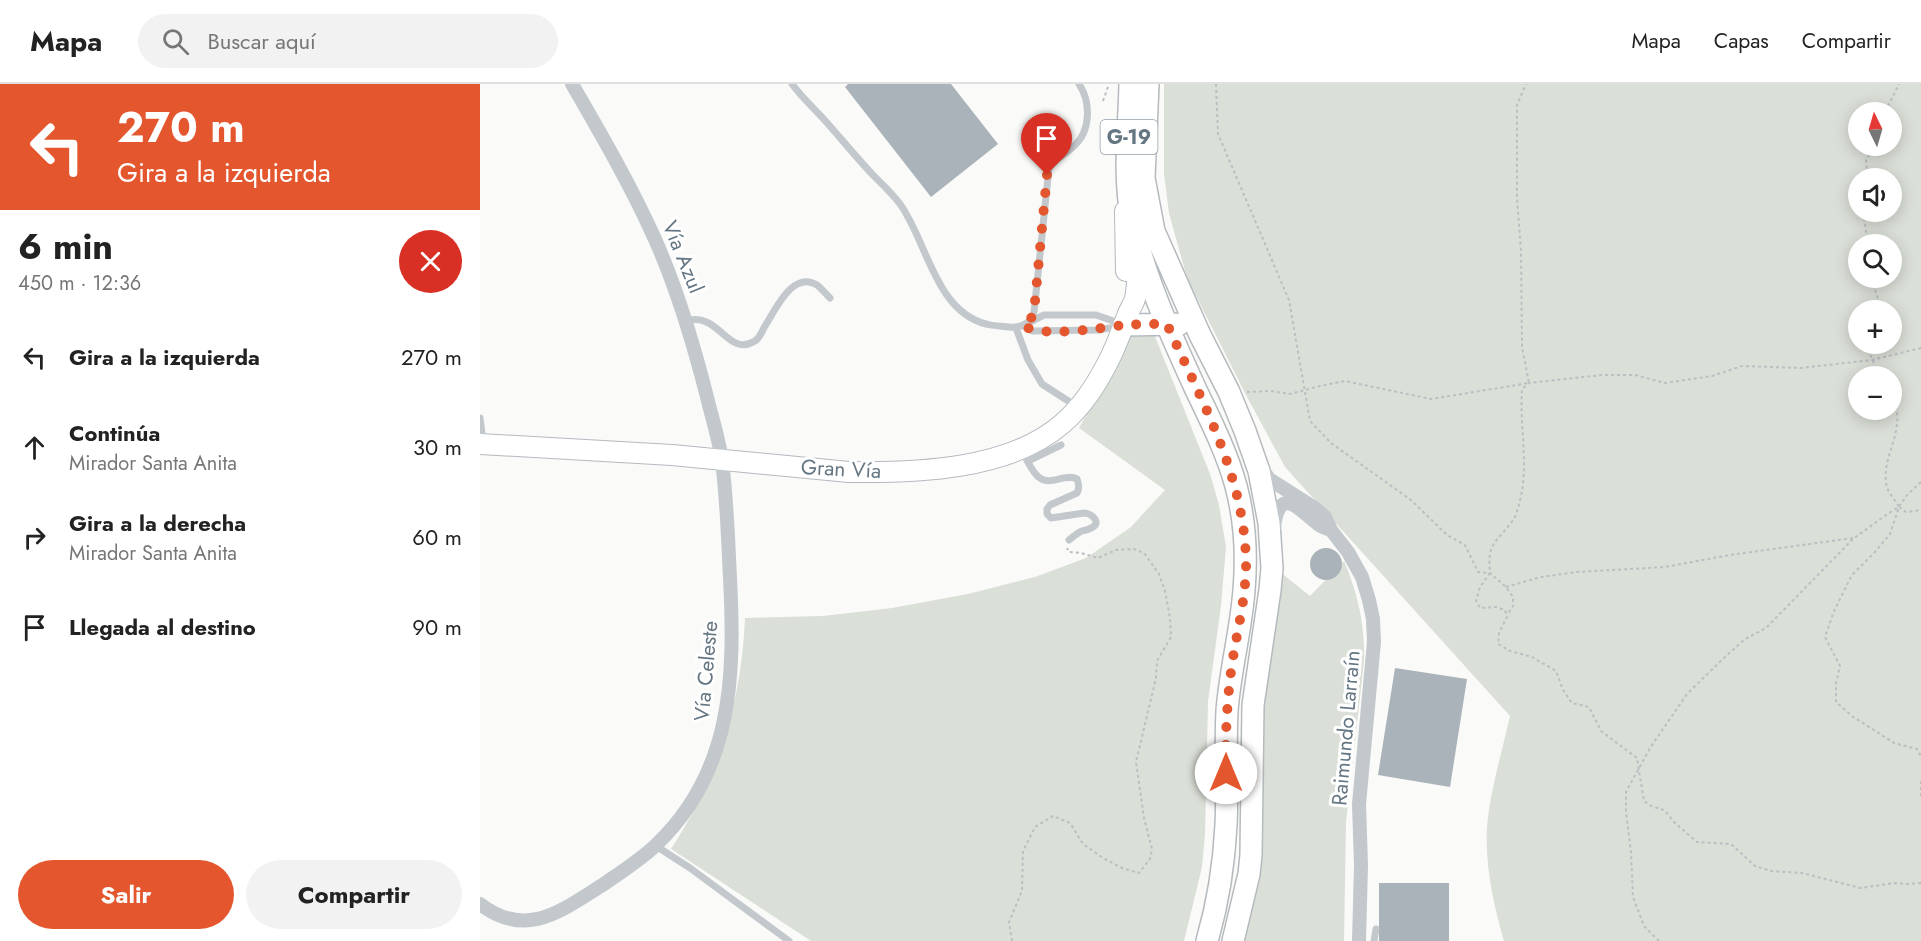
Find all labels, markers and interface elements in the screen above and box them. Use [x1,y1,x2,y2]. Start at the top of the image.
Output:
search box [138,14,558,68]
text: Mapa [30,21,102,62]
icon: search [159,25,192,58]
text: Buscar aquí [207,25,316,57]
text: Mapa [1632,26,1681,56]
text: Capas [1714,26,1769,56]
text: Compartir [1802,26,1891,56]
text: 270 m [117,97,245,158]
north arrow [1848,102,1902,156]
map controls [1848,102,1902,420]
icon: left [18,108,96,186]
pin [1021,113,1072,175]
road number: G-19 [1100,120,1158,154]
icon: arrive [1030,122,1063,155]
text: Gira a la izquierda [117,153,331,192]
button: sound [1848,168,1902,222]
street label: Vía Azul [655,216,711,298]
text: 6 min [18,220,113,272]
button: close [399,230,462,293]
button: search [1848,234,1902,288]
text: 450 m · 12:36 [18,269,141,298]
button: + [1848,300,1902,354]
icon: left [18,341,51,374]
text: Gira a la izquierda [69,341,260,373]
text: 270 m [401,341,462,373]
button: − [1848,366,1902,420]
text: Continúa [69,417,160,449]
icon: ahead [18,431,51,464]
text: 30 m [413,431,462,463]
text: Mirador Santa Anita [69,449,237,478]
street label: Gran Vía [800,452,882,486]
text: Gira a la derecha [69,507,246,539]
icon: right [18,521,51,554]
text: 60 m [412,521,462,553]
text: Mirador Santa Anita [69,539,237,568]
icon: arrive [18,611,51,644]
text: Llegada al destino [69,611,256,643]
text: 90 m [412,611,462,643]
street label: Vía Celeste [687,619,725,723]
street label: Raimundo Larraín [1324,649,1368,807]
position arrow [1194,741,1258,805]
button: Salir [18,860,234,929]
button: Compartir [246,860,462,929]

